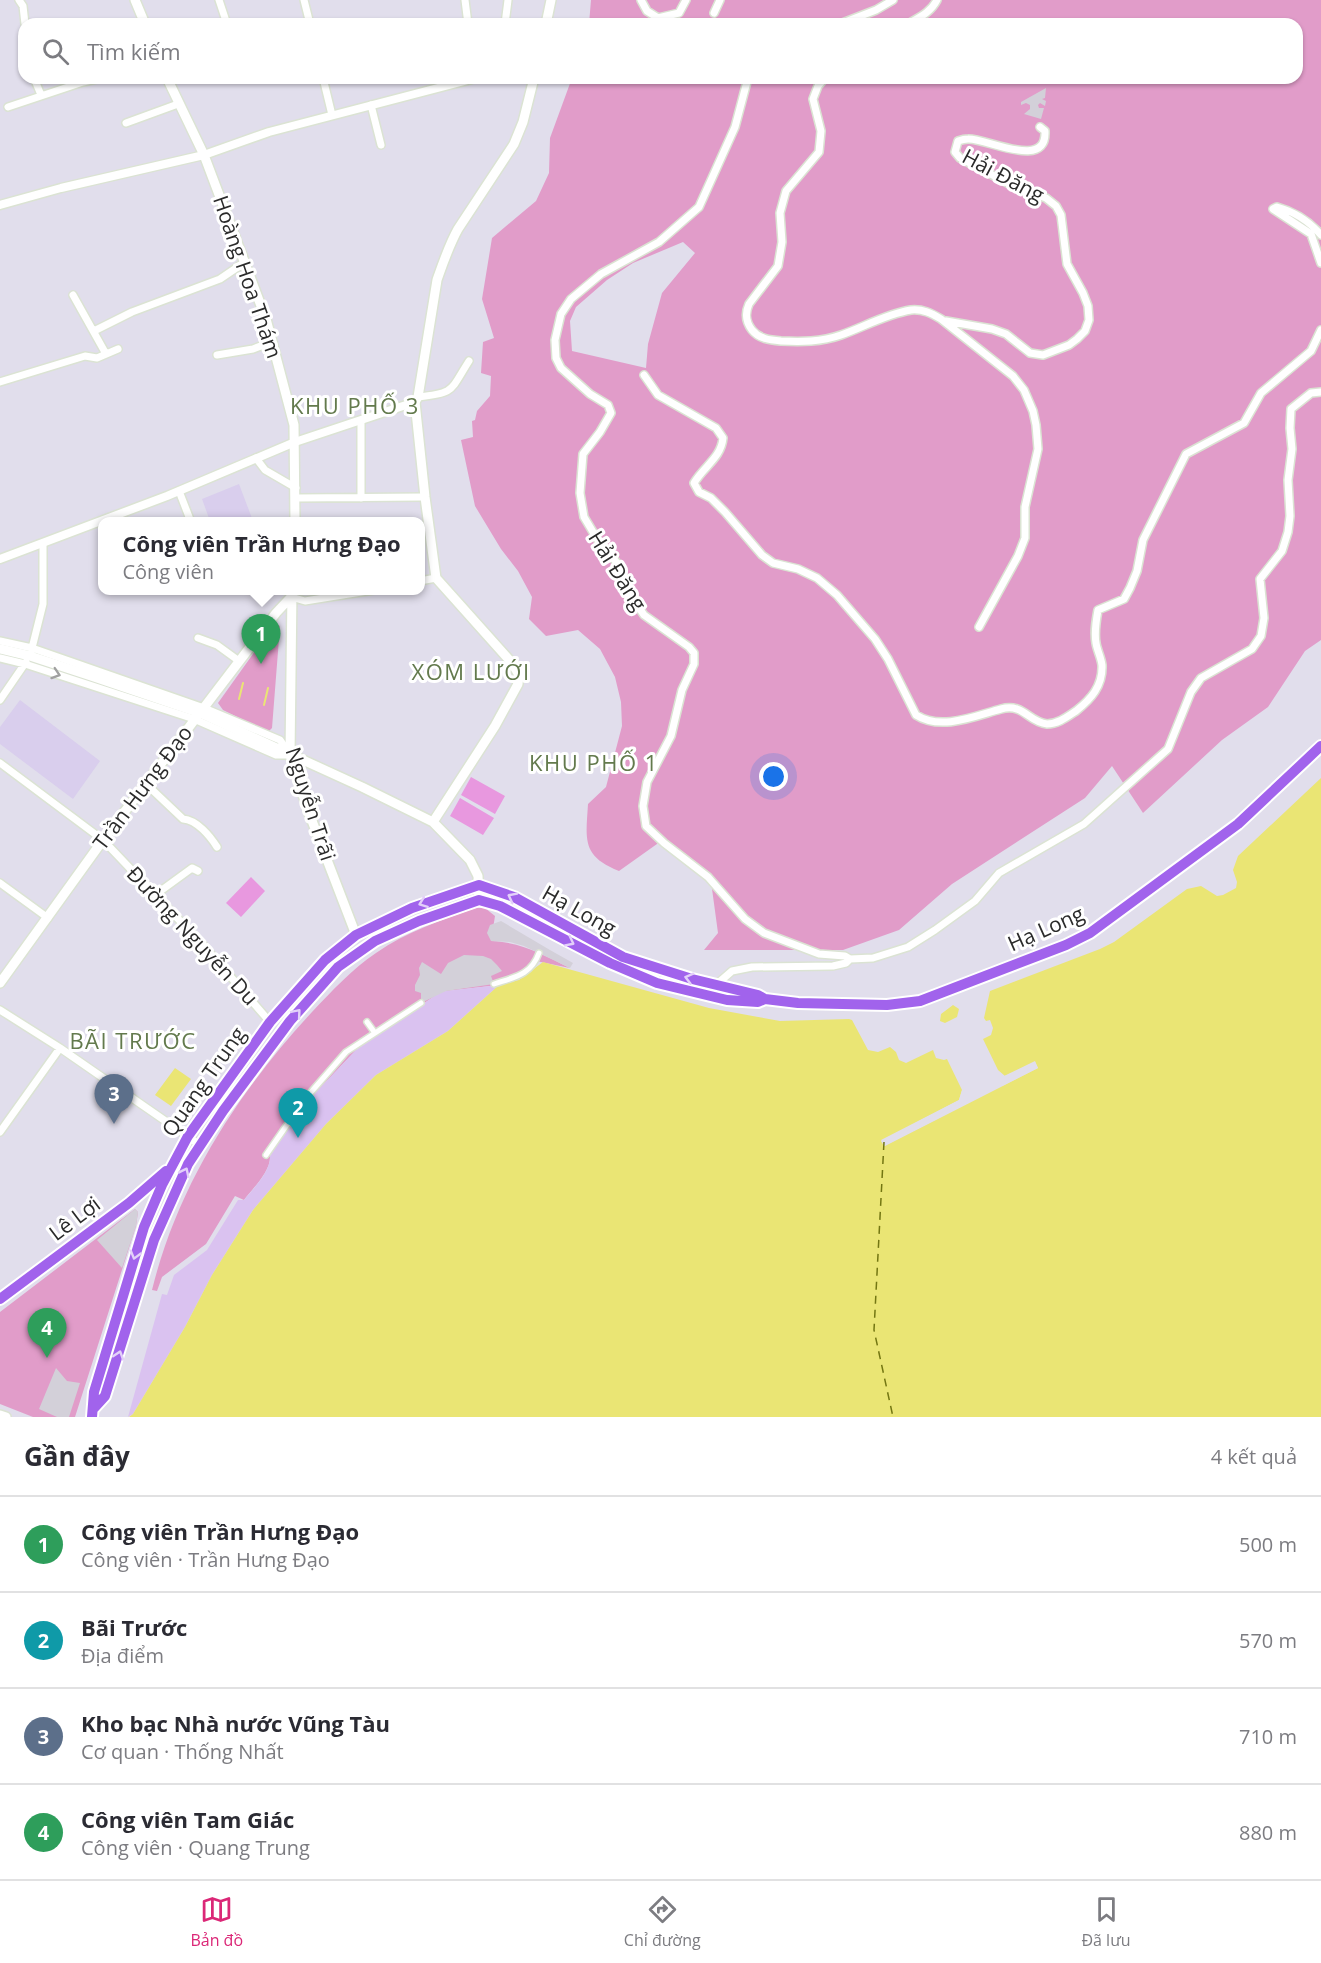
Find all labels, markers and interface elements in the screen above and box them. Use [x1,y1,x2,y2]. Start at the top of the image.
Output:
search box [18,18,1303,84]
icon: search [39,35,72,68]
text: Tìm kiếm [87,36,181,66]
street label: Hải Đăng [958,142,1049,208]
street label: Hoàng Hoa Thám [207,192,289,362]
district label: KHU PHỐ 3 [290,390,420,420]
popup [98,517,425,595]
street label: Hải Đăng [582,525,653,616]
text: Công viên Trần Hưng Đạo [122,528,401,558]
text: Công viên [122,558,214,585]
pin: 1 [242,614,280,664]
district label: XÓM LƯỚI [411,656,531,686]
one-way arrow [50,667,61,679]
street label: Trần Hưng Đạo [86,720,198,855]
street label: Nguyễn Trãi [279,743,342,864]
district label: KHU PHỐ 1 [529,747,659,777]
your location [759,762,788,791]
street label: Đường Nguyễn Du [121,860,265,1011]
street label: Hạ Long [538,878,621,942]
one-way arrow [508,893,519,904]
one-way arrow [418,896,429,909]
street label: Hạ Long [1003,899,1088,957]
one-way arrow [563,935,574,947]
one-way arrow [684,972,694,985]
one-way arrow [289,1009,300,1020]
street label: Quang Trung [155,1021,251,1142]
district label: BÃI TRƯỚC [69,1025,197,1055]
pin: 3 [94,1074,134,1124]
pin: 2 [278,1088,318,1138]
one-way arrow [177,1168,189,1179]
street label: Lê Lợi [43,1190,106,1247]
one-way arrow [130,1249,142,1260]
pin: 4 [28,1308,66,1358]
one-way arrow [111,1351,124,1361]
text: Gần đây [24,1438,130,1474]
text: 4 kết quả [1211,1443,1297,1470]
text: Công viên Trần Hưng Đạo [81,1516,359,1546]
text: 1 [38,1531,49,1558]
text: 500 m [1239,1531,1297,1558]
text: Công viên · Trần Hưng Đạo [81,1546,330,1573]
text: Bãi Trước [81,1612,187,1642]
text: 2 [38,1627,49,1654]
text: 570 m [1239,1627,1297,1654]
text: Địa điểm [81,1642,164,1669]
text: Kho bạc Nhà nước Vũng Tàu [81,1708,390,1738]
text: 3 [38,1723,49,1750]
text: 710 m [1239,1723,1297,1750]
text: Cơ quan · Thống Nhất [81,1738,284,1765]
text: Công viên Tam Giác [81,1804,294,1834]
text: 4 [38,1819,49,1846]
text: 880 m [1239,1819,1297,1846]
text: Công viên · Quang Trung [81,1834,310,1861]
tab: Bản đồ [190,1893,243,1951]
tab: Chỉ đường [624,1893,701,1951]
tab: Đã lưu [1081,1893,1131,1951]

